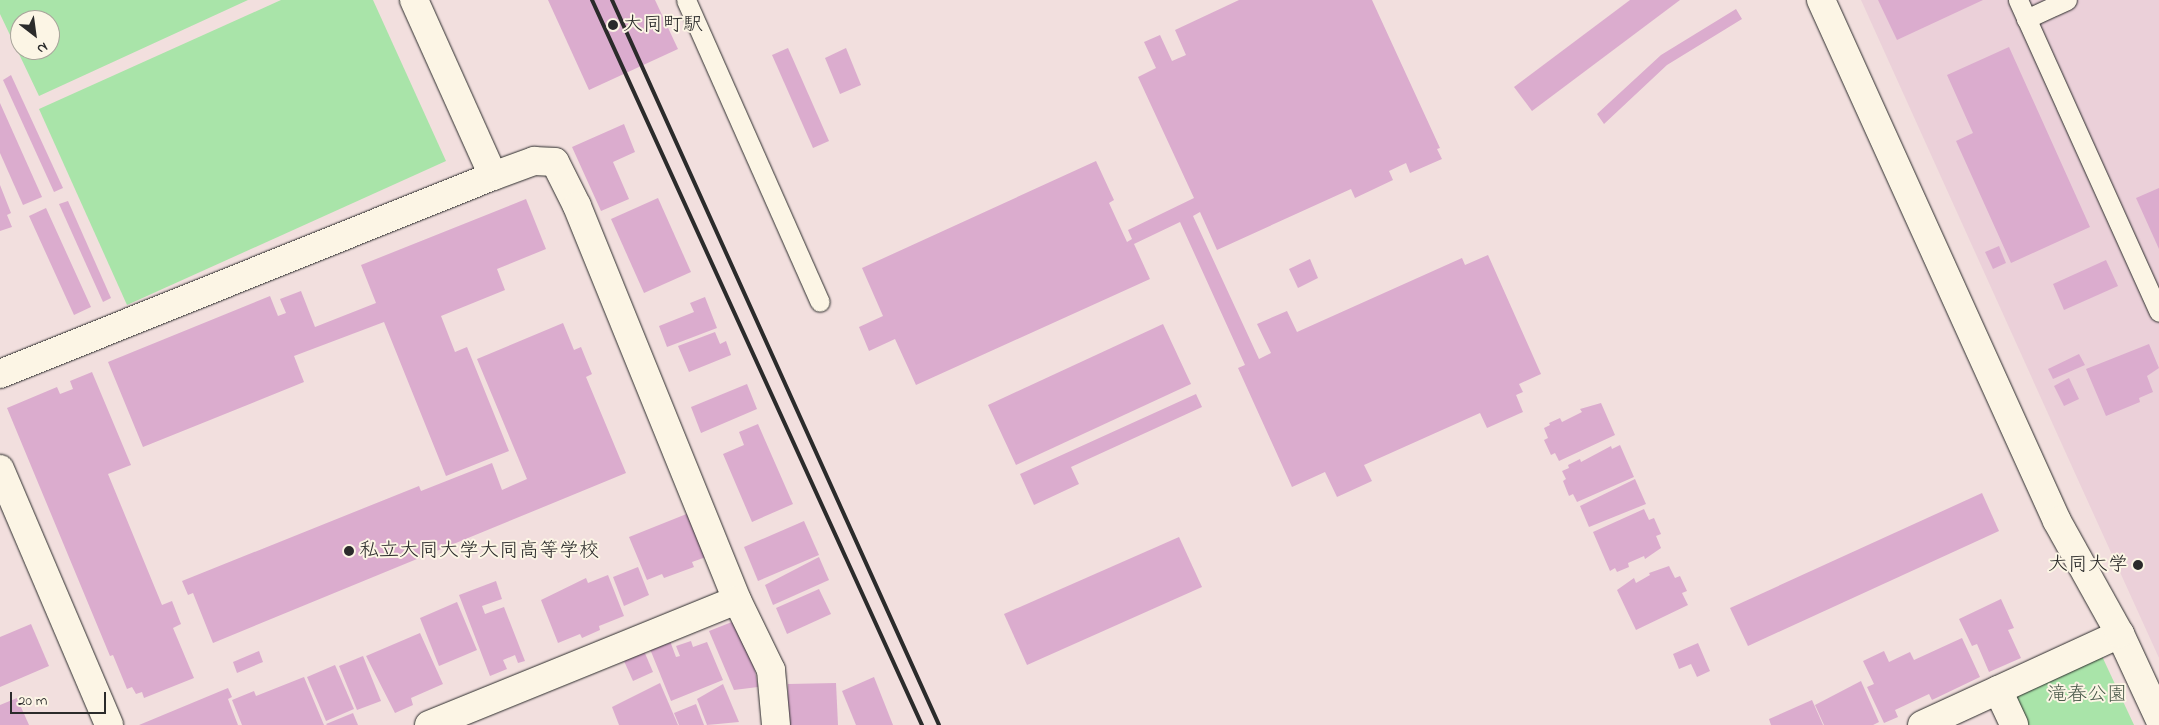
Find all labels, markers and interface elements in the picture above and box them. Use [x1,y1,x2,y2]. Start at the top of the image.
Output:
north arrow [10,10,60,60]
place label: 大同町駅 [623,13,703,37]
marker: 大同町駅 [607,19,619,31]
text: N [33,36,52,59]
place label: 私立大同大学大同高等学校 [359,539,599,563]
marker: 私立大同大学大同高等学校 [343,545,355,557]
place label: 大同大学 [2048,553,2128,577]
marker: 大同大学 [2132,559,2144,571]
scale bar [12,682,109,714]
park label: 滝春公園 [2047,683,2127,707]
text: 20 m [18,690,47,712]

